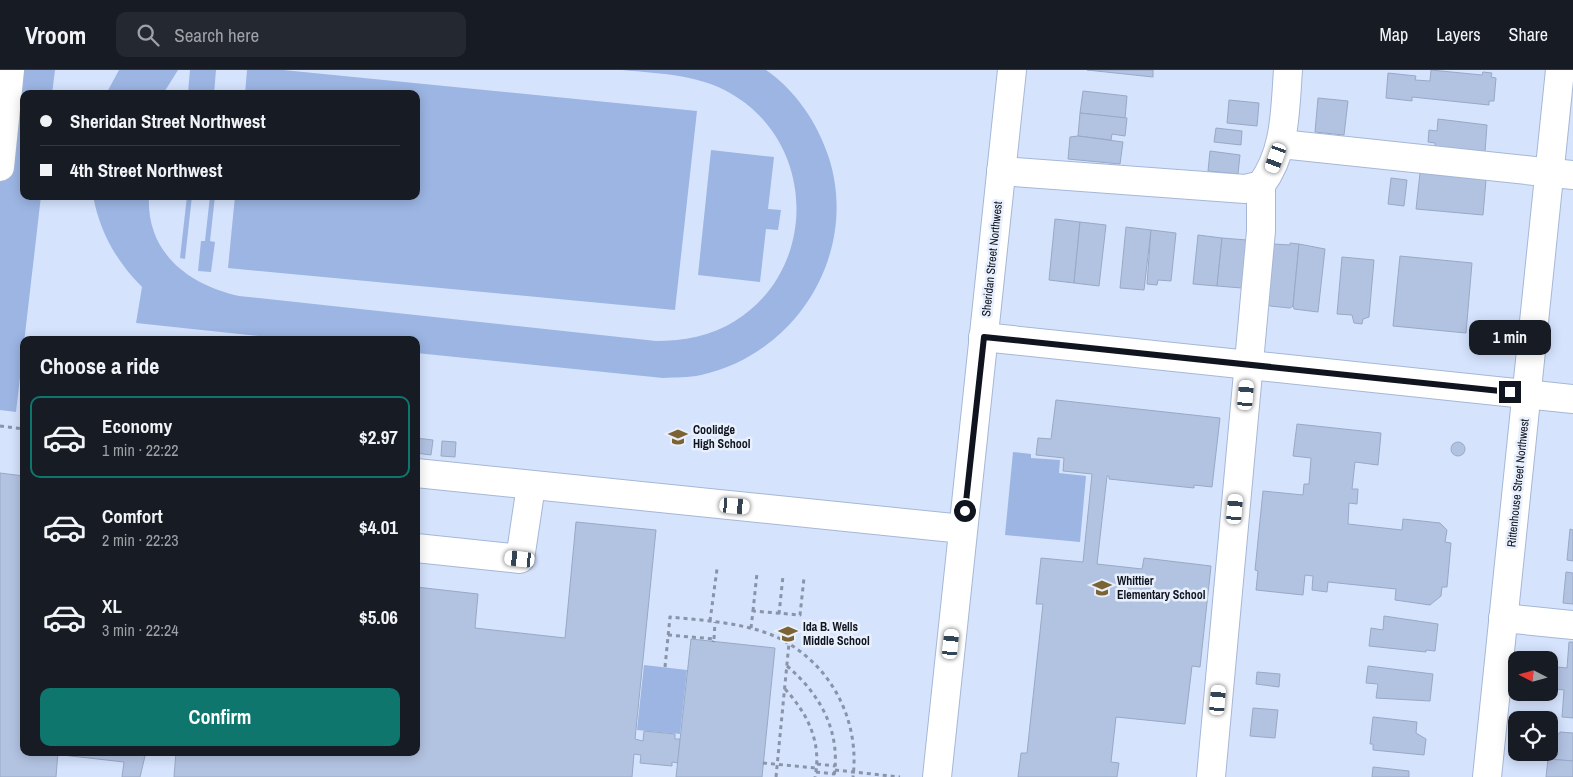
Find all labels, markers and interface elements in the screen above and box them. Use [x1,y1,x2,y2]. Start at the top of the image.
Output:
search box [116,12,466,57]
text: Vroom [25,19,86,51]
icon: search [134,21,162,49]
text: Search here [174,22,259,48]
text: Map [1380,22,1408,47]
text: Layers [1436,22,1481,47]
text: Share [1509,22,1548,47]
text: Sheridan Street Northwest [70,108,266,134]
car [1263,141,1288,175]
text: 4th Street Northwest [70,157,222,183]
street label: Sheridan Street Northwest [978,200,1006,318]
callout: 1 min [1469,320,1551,354]
text: 1 min [1493,326,1527,348]
text: Choose a ride [40,351,159,381]
car [1237,379,1254,411]
route end [1499,381,1521,403]
text: Economy [102,413,172,439]
icon: car [42,415,87,460]
street label: Rittenhouse Street Northwest [1503,418,1533,548]
place label: Coolidge High School [693,422,751,452]
text: $2.97 [359,424,398,450]
school or university icon: Coolidge High School [667,426,689,448]
text: 1 min · 22:22 [102,439,179,461]
car [1226,493,1243,525]
car [719,497,750,515]
route start [954,500,976,522]
text: Comfort [102,503,163,529]
icon: car [42,505,87,550]
text: $4.01 [359,514,398,540]
text: 2 min · 22:23 [102,529,179,551]
car [504,550,535,568]
place label: Whittier Elementary School [1117,573,1206,603]
school or university icon: Whittier Elementary School [1091,577,1113,599]
text: XL [102,593,122,619]
icon: car [42,595,87,640]
text: $5.06 [359,604,398,630]
text: 3 min · 22:24 [102,619,179,641]
place label: Ida B. Wells Middle School [803,619,870,649]
school or university icon: Ida B. Wells Middle School [777,623,799,645]
car [941,628,960,660]
north arrow [1508,651,1558,701]
map controls [1508,651,1558,761]
car [1209,684,1226,716]
button: Confirm [40,688,400,746]
button: locate [1508,711,1558,761]

